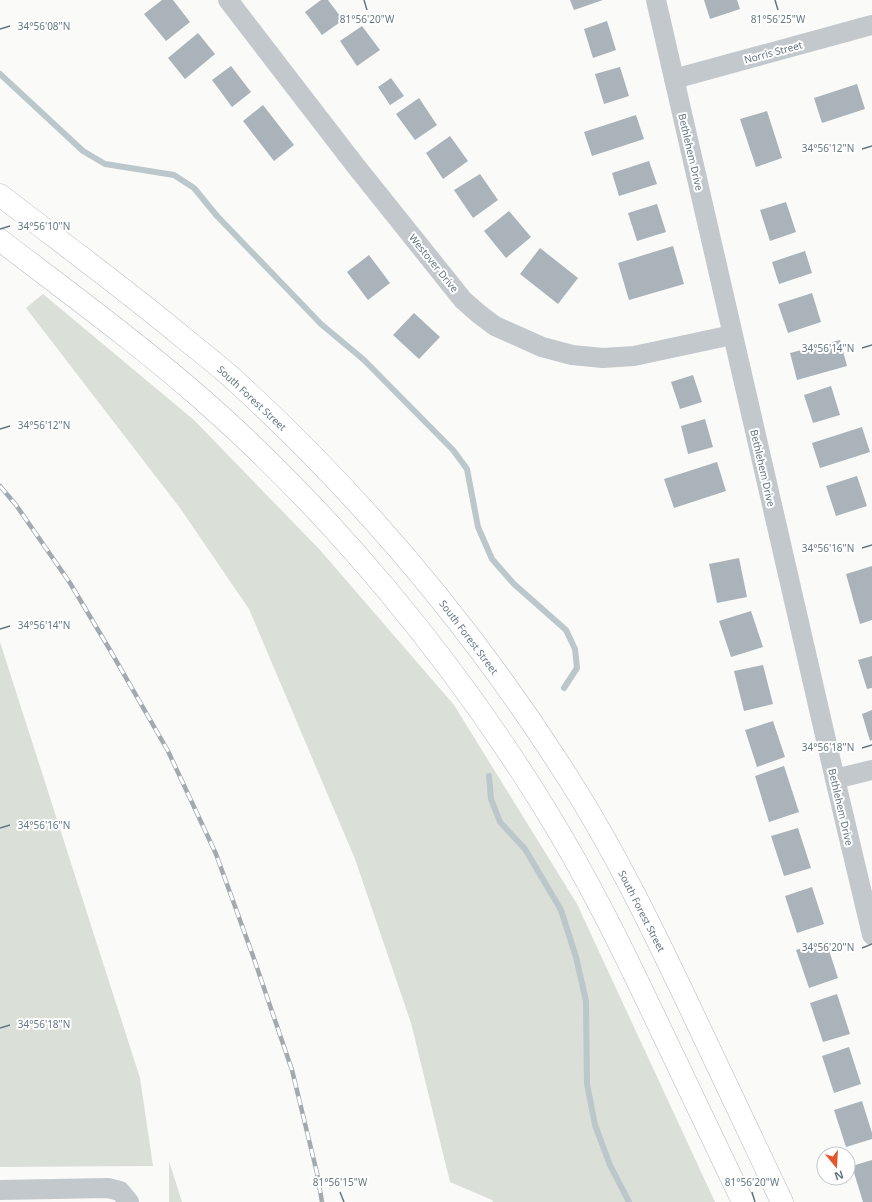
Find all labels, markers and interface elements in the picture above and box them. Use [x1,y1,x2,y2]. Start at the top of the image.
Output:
text: 81°56'20"W [340,12,395,26]
text: 81°56'25"W [751,12,806,26]
text: 34°56'08"N [18,19,70,33]
street label: Norris Street [742,37,804,67]
street label: Bethlehem Drive [675,112,707,192]
text: 34°56'12"N [802,141,854,155]
text: 34°56'10"N [18,219,70,233]
street label: Westover Drive [406,231,462,295]
text: 34°56'14"N [802,341,854,355]
street label: South Forest Street [214,362,290,434]
text: 34°56'12"N [18,418,70,432]
street label: Bethlehem Drive [747,428,779,508]
text: 34°56'16"N [802,541,854,555]
street label: South Forest Street [436,597,502,677]
text: 34°56'14"N [18,618,70,632]
text: 34°56'18"N [802,740,854,754]
street label: Bethlehem Drive [825,767,857,847]
text: 34°56'16"N [18,818,70,832]
street label: South Forest Street [615,868,669,955]
text: 34°56'20"N [802,940,854,954]
text: 34°56'18"N [18,1017,70,1031]
north arrow [816,1146,856,1186]
text: N [833,1167,846,1185]
text: 81°56'15"W [313,1175,368,1189]
text: 81°56'20"W [725,1175,780,1189]

